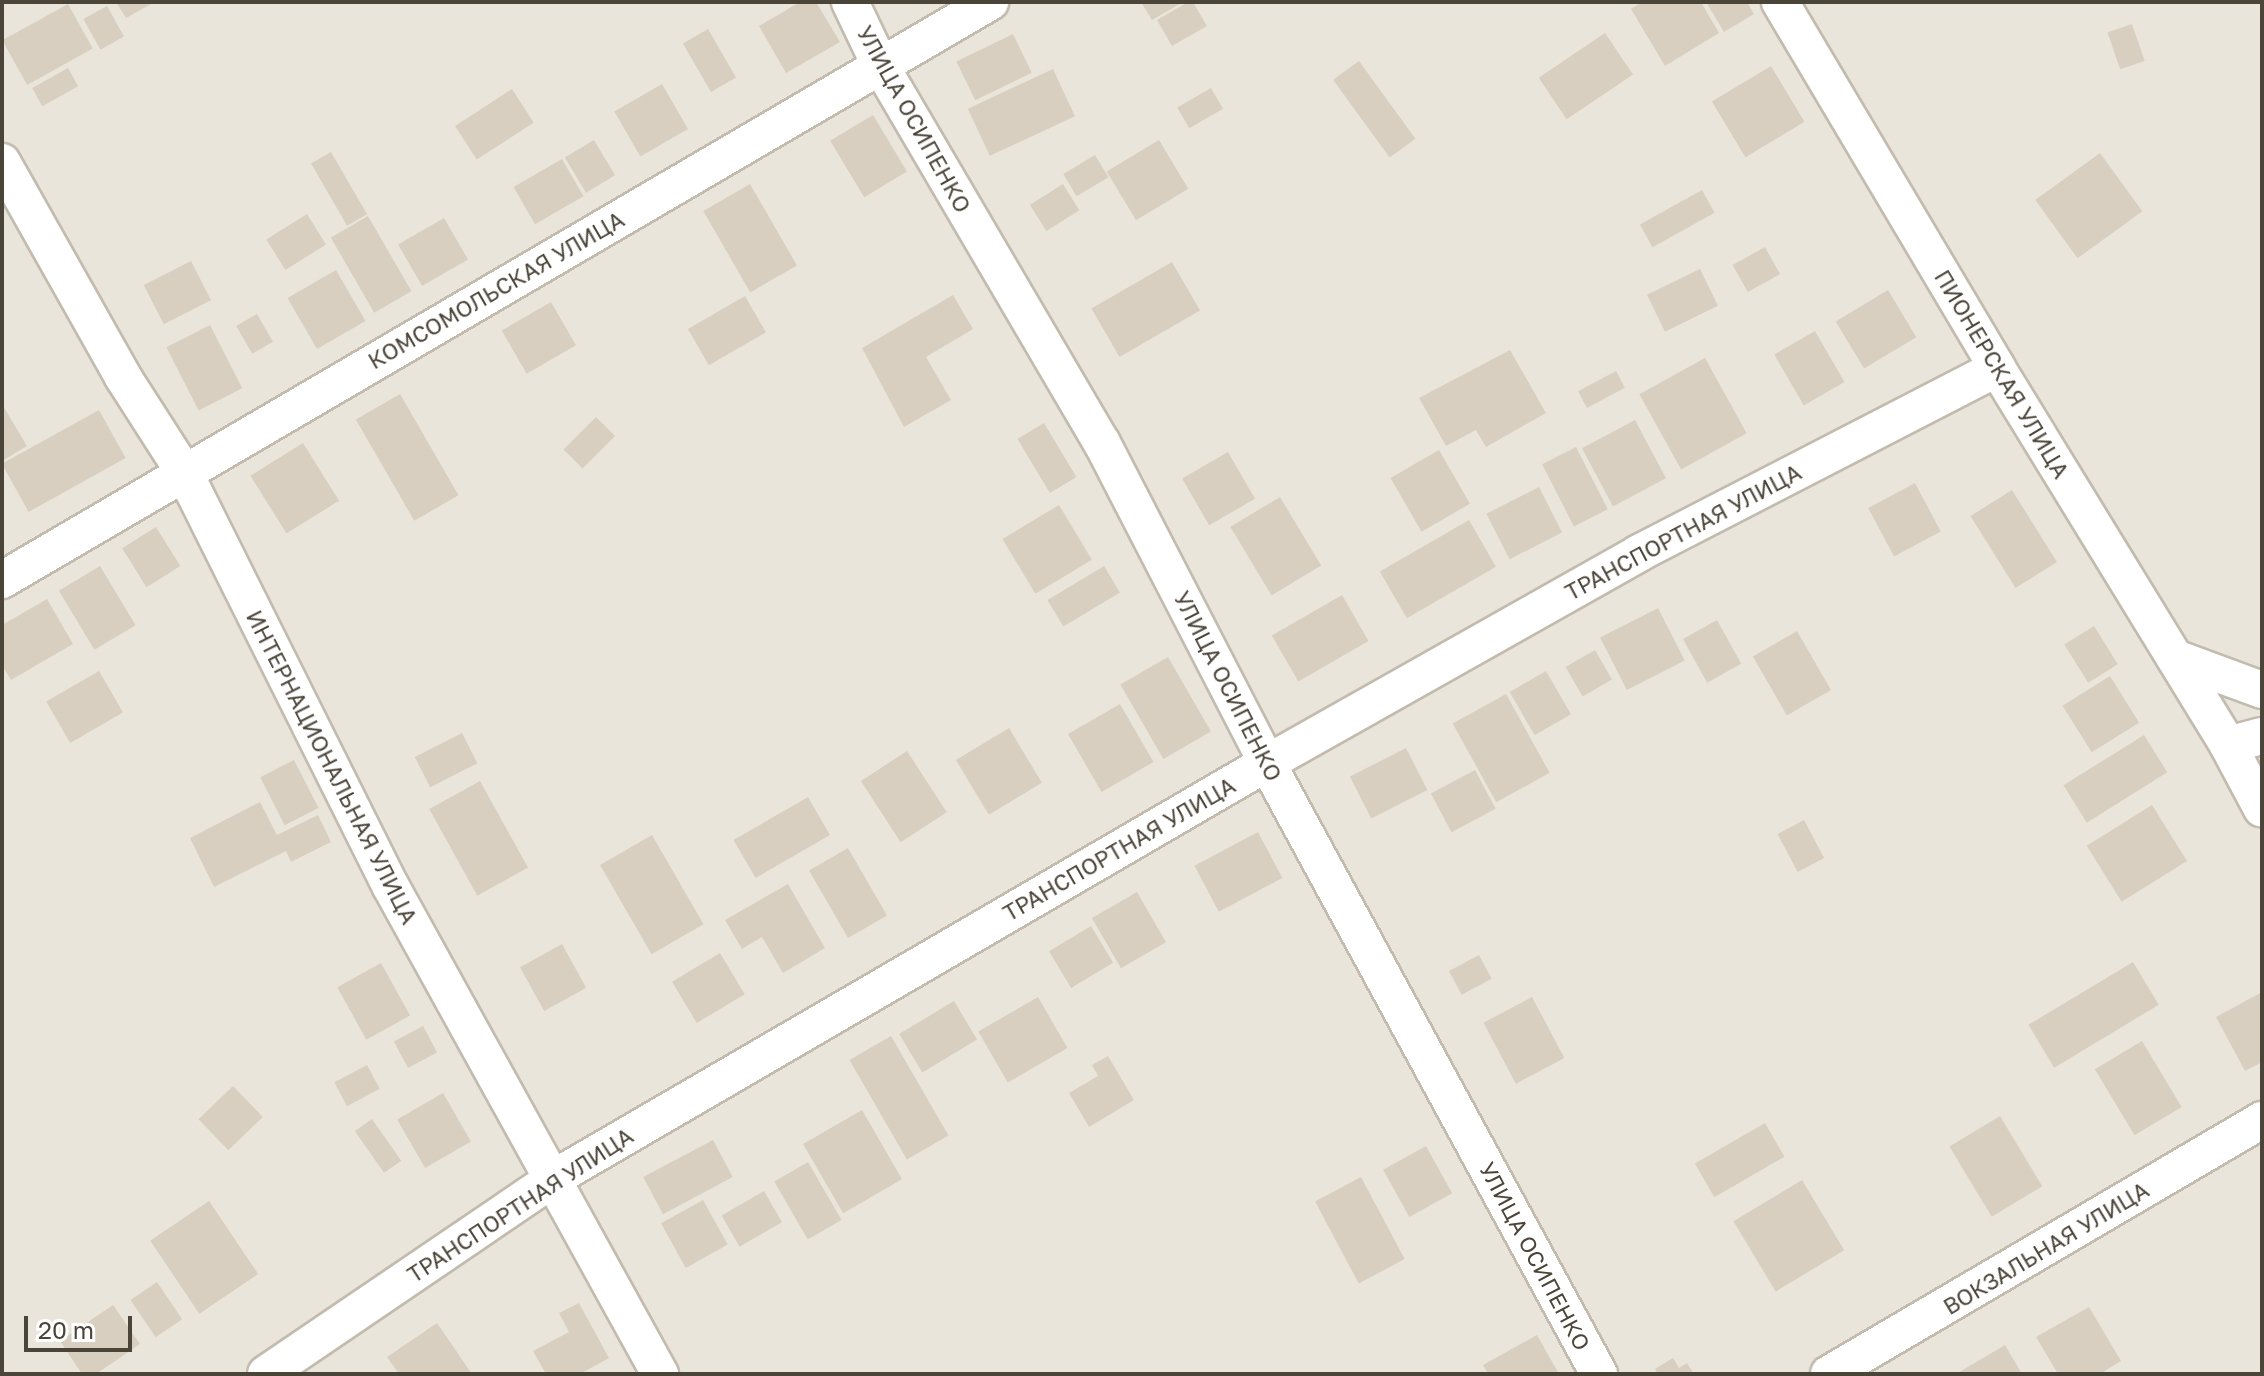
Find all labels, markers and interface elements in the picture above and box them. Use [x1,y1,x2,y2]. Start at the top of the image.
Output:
street label: УЛИЦА ОСИПЕНКО [852,21,976,217]
street label: КОМСОМОЛЬСКАЯ УЛИЦА [363,206,629,374]
street label: ПИОНЕРСКАЯ УЛИЦА [1929,265,2075,483]
street label: ТРАНСПОРТНАЯ УЛИЦА [1560,459,1806,605]
street label: УЛИЦА ОСИПЕНКО [1169,587,1287,785]
street label: ИНТЕРНАЦИОНАЛЬНАЯ УЛИЦА [241,606,423,928]
street label: ТРАНСПОРТНАЯ УЛИЦА [998,772,1240,926]
street label: ТРАНСПОРТНАЯ УЛИЦА [402,1122,638,1288]
street label: УЛИЦА ОСИПЕНКО [1474,1157,1596,1355]
street label: ВОКЗАЛЬНАЯ УЛИЦА [1939,1176,2153,1320]
scale bar [28,1300,136,1350]
text: 20 m [38,1315,94,1344]

